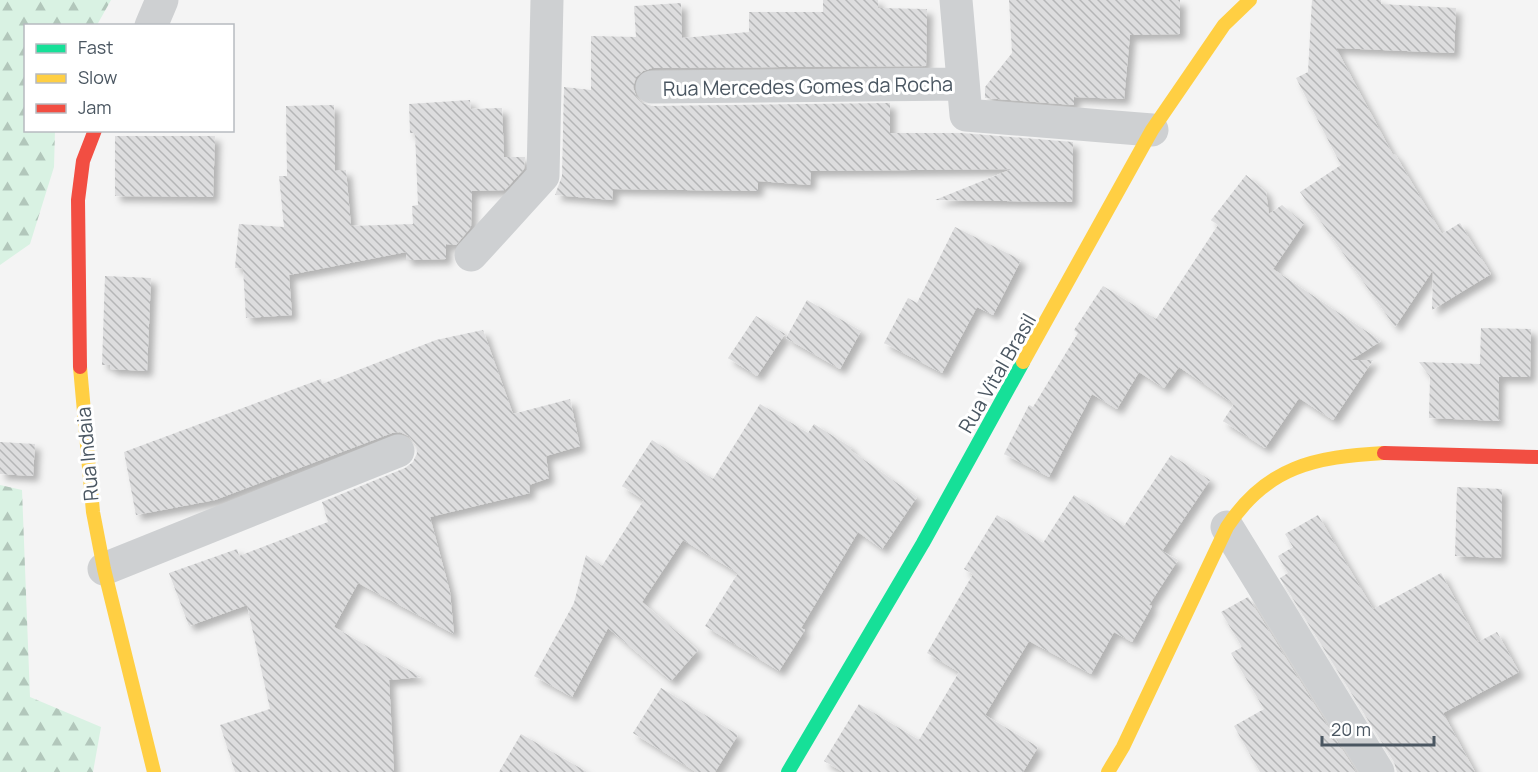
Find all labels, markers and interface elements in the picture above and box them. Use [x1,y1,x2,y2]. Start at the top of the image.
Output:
legend [24,24,234,132]
text: Fast [78,35,113,59]
text: Slow [78,65,118,89]
street label: Rua Mercedes Gomes da Rocha [663,70,953,102]
text: Jam [78,95,112,119]
street label: Rua Vital Brasil [952,308,1042,438]
street label: Rua Indaia [69,406,105,502]
scale bar [1322,709,1434,747]
text: 20 m [1331,717,1371,741]

